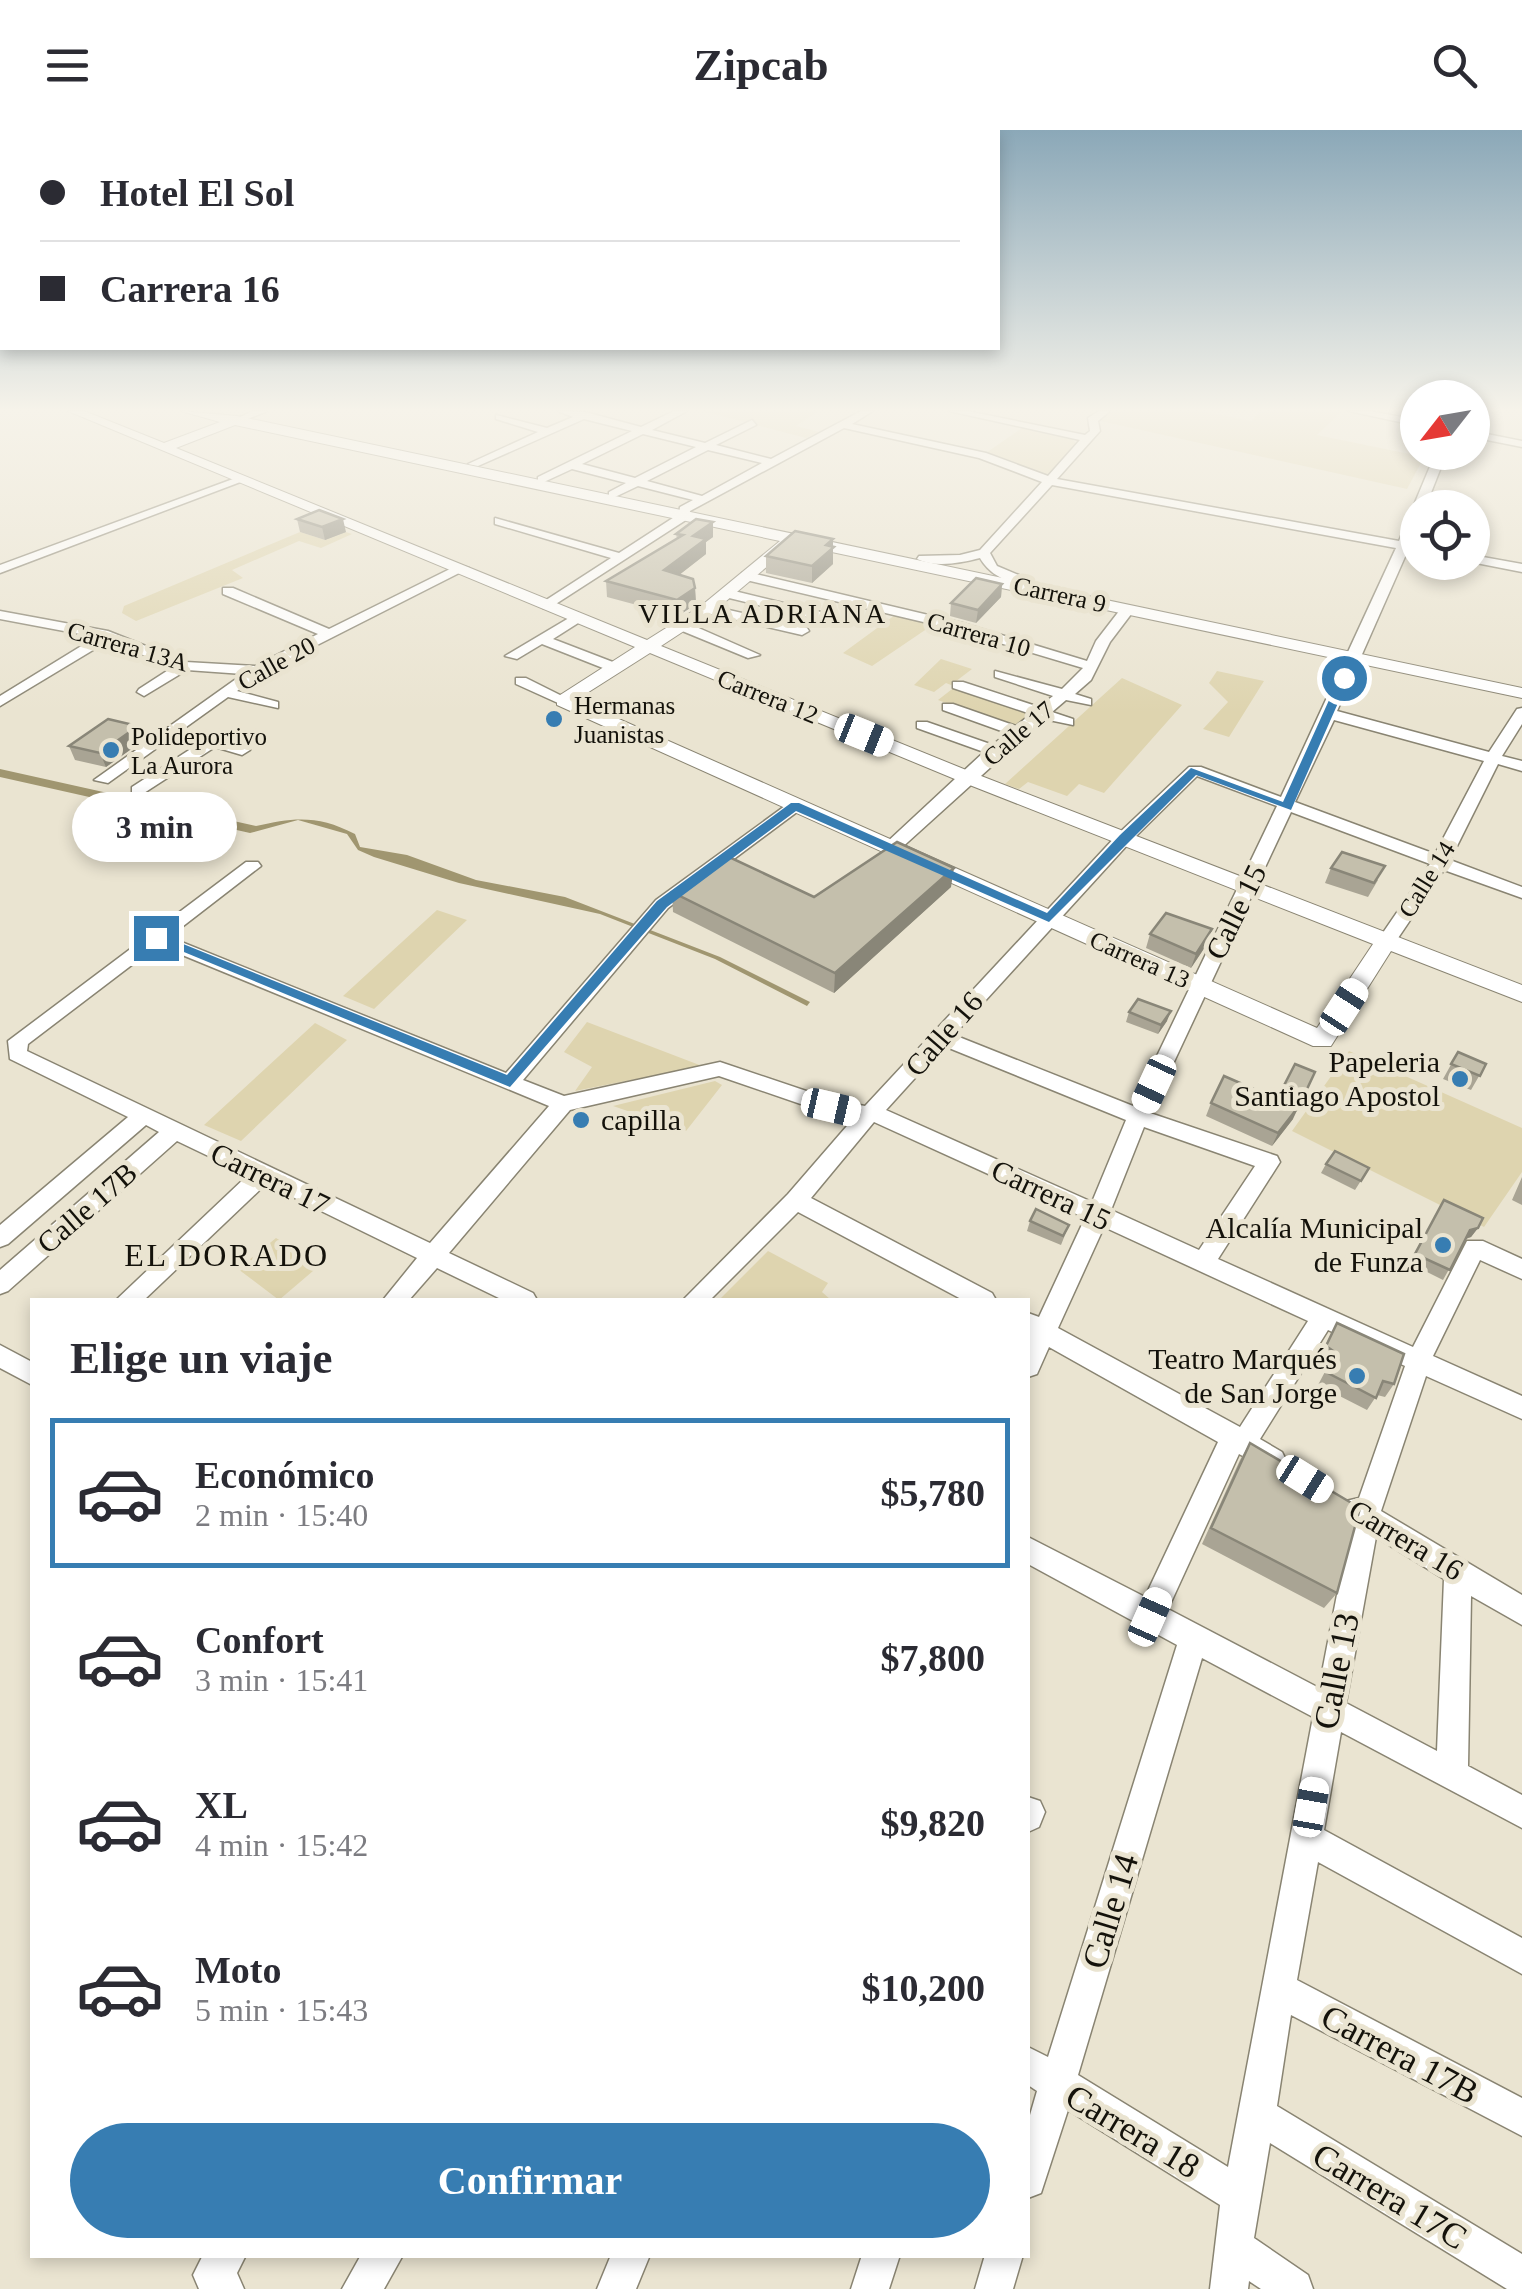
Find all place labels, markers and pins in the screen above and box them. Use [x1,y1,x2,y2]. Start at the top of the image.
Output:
place label: Hermanas Juanistas [574,692,675,748]
marker: Hermanas Juanistas [543,708,565,730]
place label: Polideportivo La Aurora [131,723,267,779]
marker: Polideportivo La Aurora [100,739,122,761]
place label: Papeleria Santiago Apostol [1234,1045,1440,1112]
marker: Papeleria Santiago Apostol [1449,1068,1471,1090]
place label: capilla [601,1103,681,1136]
marker: capilla [570,1109,592,1131]
place label: Alcalía Municipal de Funza [1206,1211,1423,1278]
marker: Alcalía Municipal de Funza [1432,1234,1454,1256]
place label: Teatro Marqués de San Jorge [1148,1342,1337,1409]
marker: Teatro Marqués de San Jorge [1346,1365,1368,1387]

